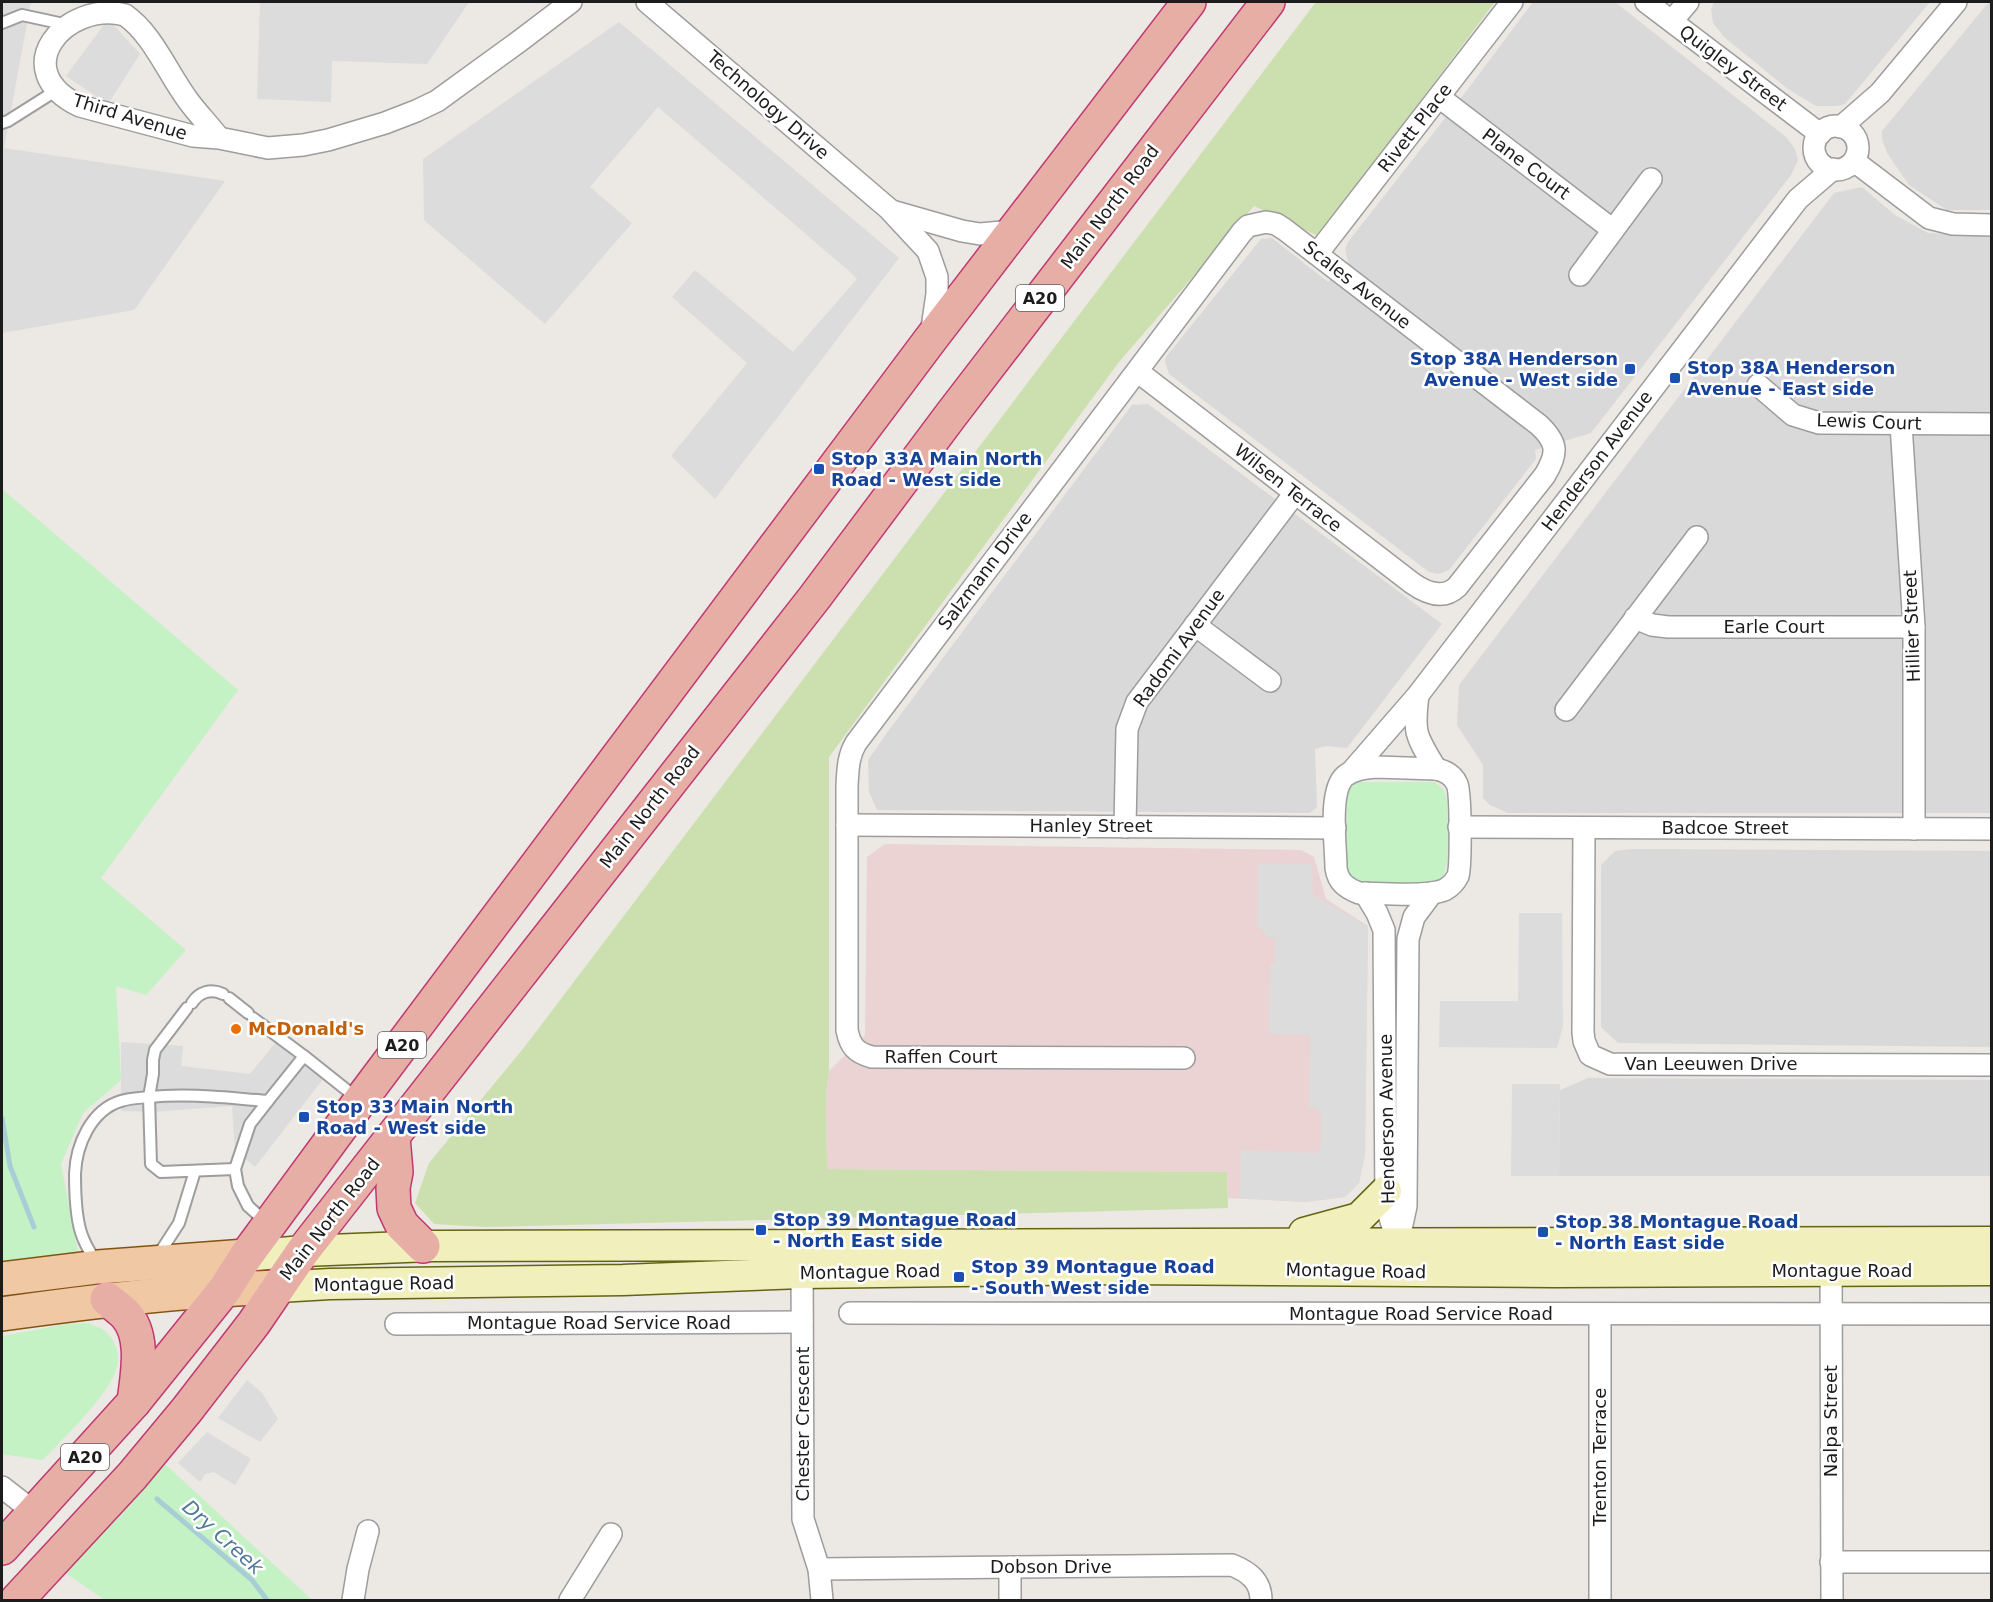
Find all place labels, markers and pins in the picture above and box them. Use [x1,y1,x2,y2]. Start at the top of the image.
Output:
place label: Stop 38A Henderson Avenue - West side [1410,348,1618,390]
place label: Stop 38A Henderson Avenue - East side [1687,357,1895,399]
marker: Stop 38A Henderson Avenue - West side [1623,362,1637,376]
marker: Stop 38A Henderson Avenue - East side [1668,371,1682,385]
place label: Stop 33A Main North Road - West side [831,448,1042,490]
marker: Stop 33A Main North Road - West side [812,462,826,476]
place label: McDonald's [248,1018,364,1039]
marker: McDonald's [229,1022,243,1036]
place label: Stop 33 Main North Road - West side [316,1096,513,1138]
marker: Stop 33 Main North Road - West side [297,1110,311,1124]
place label: Stop 39 Montague Road - North East side [773,1209,1017,1251]
place label: Stop 38 Montague Road - North East side [1555,1211,1799,1253]
marker: Stop 39 Montague Road - North East side [754,1223,768,1237]
marker: Stop 38 Montague Road - North East side [1536,1225,1550,1239]
place label: Stop 39 Montague Road - South West side [971,1256,1215,1298]
marker: Stop 39 Montague Road - South West side [952,1270,966,1284]

